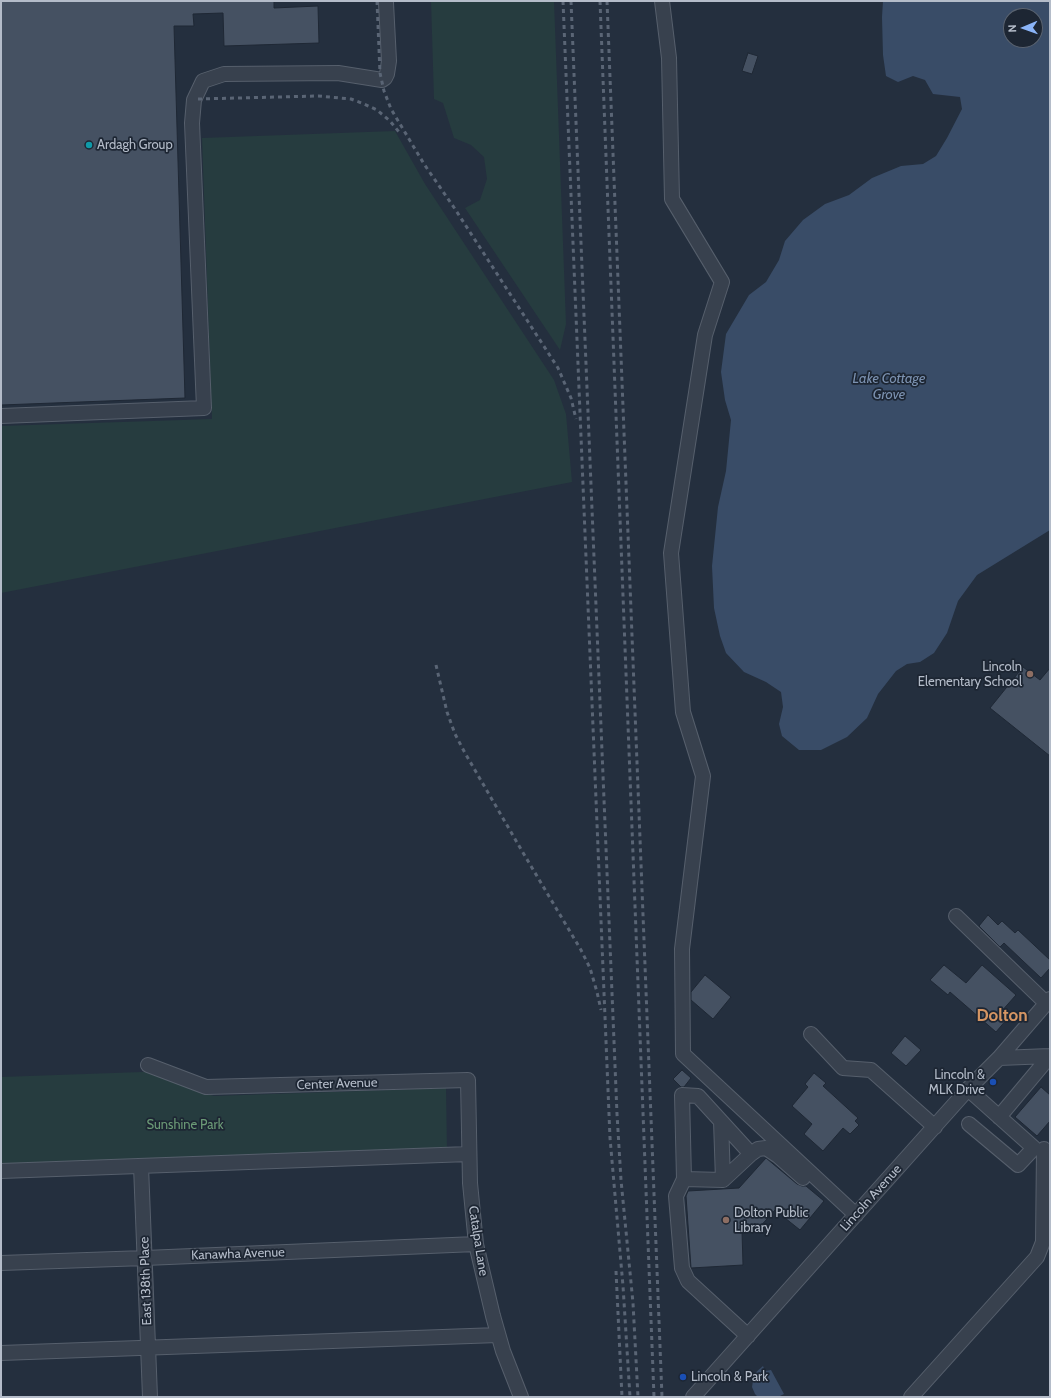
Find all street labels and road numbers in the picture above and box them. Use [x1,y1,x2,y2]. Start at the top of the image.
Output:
street label: Center Avenue [296,1075,378,1093]
street label: Lincoln Avenue [837,1162,905,1234]
street label: Catalpa Lane [465,1205,491,1277]
street label: East 138th Place [137,1236,155,1326]
street label: Kanawha Avenue [191,1245,285,1263]

